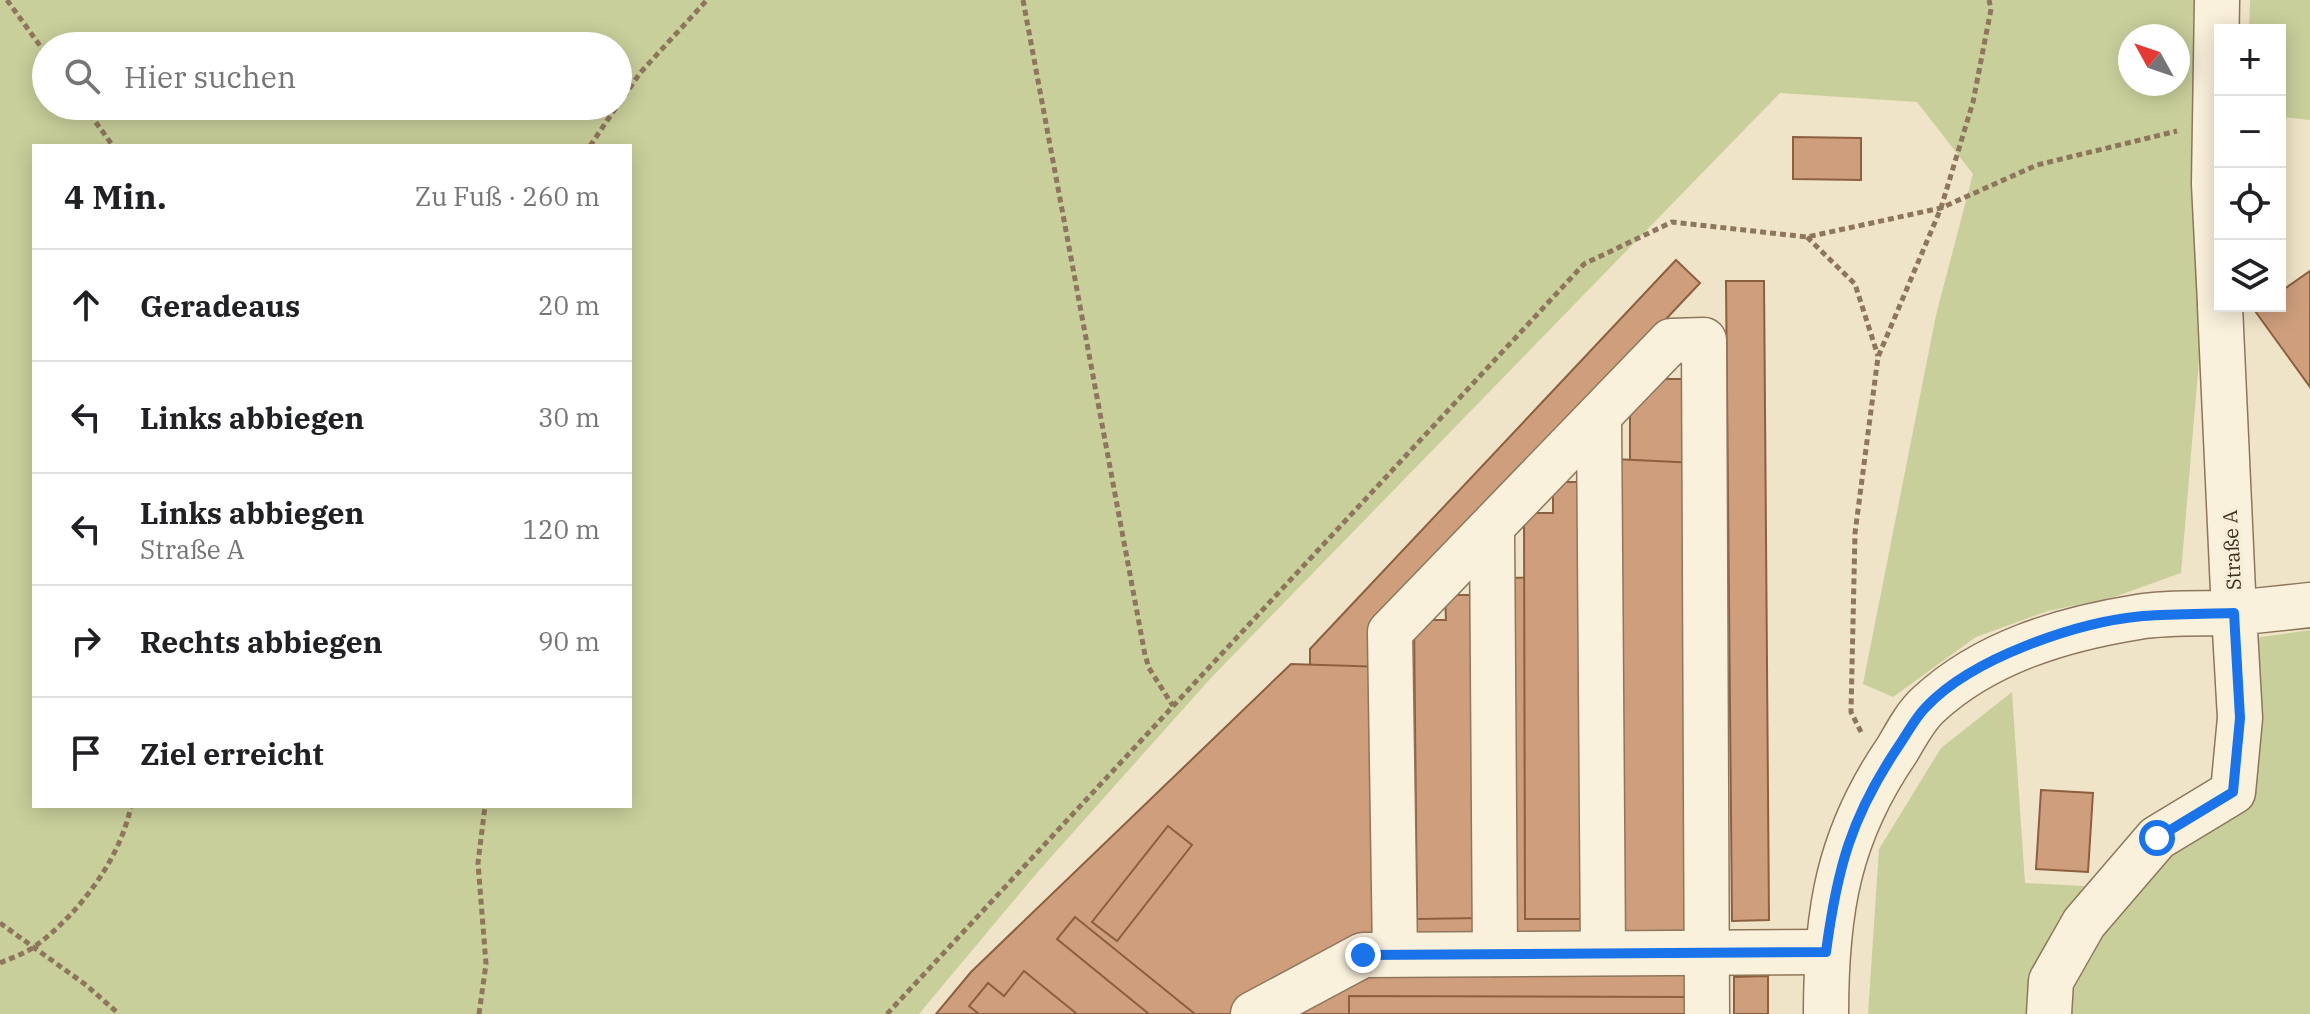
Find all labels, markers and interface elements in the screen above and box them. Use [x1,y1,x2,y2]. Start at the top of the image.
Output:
north arrow [2118,24,2190,96]
map controls [2214,24,2286,312]
button: + [2214,24,2286,96]
search box [32,32,632,120]
icon: search [60,54,104,98]
text: Hier suchen [124,57,296,96]
button: − [2214,96,2286,168]
button: locate [2214,168,2286,240]
text: 4 Min. [64,174,167,218]
text: Zu Fuß · 260 m [415,179,600,213]
button: layers [2214,240,2286,312]
icon: ahead [64,283,108,327]
text: Geradeaus [140,286,300,325]
text: 20 m [538,288,600,322]
icon: left [64,395,108,439]
text: Links abbiegen [140,398,364,437]
text: 30 m [538,400,600,434]
text: Links abbiegen [140,493,364,532]
icon: left [64,507,108,551]
street label: Straße A [2216,509,2247,591]
text: 120 m [522,512,600,546]
text: Straße A [140,532,245,566]
icon: right [64,619,108,663]
text: Rechts abbiegen [140,622,383,661]
text: 90 m [538,624,600,658]
icon: arrive [64,731,108,775]
text: Ziel erreicht [140,734,324,773]
route start [2139,820,2175,856]
route end [1345,937,1381,973]

